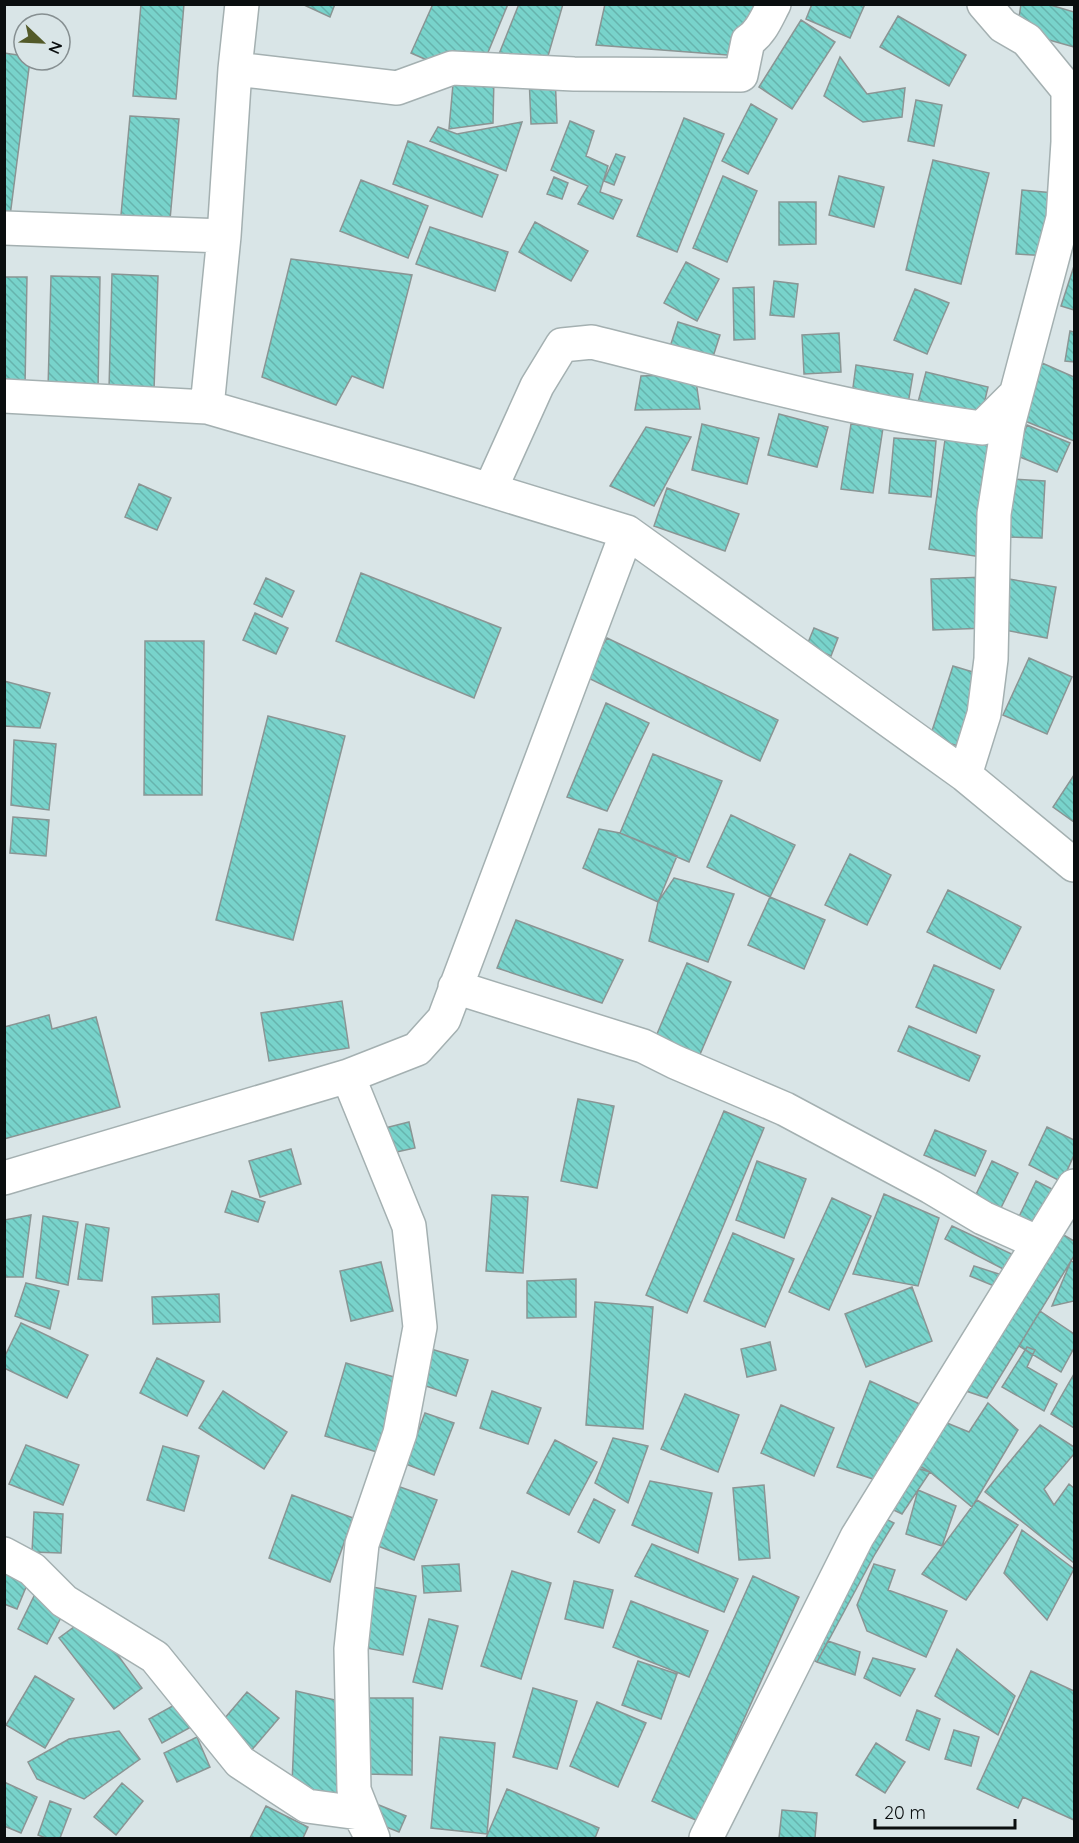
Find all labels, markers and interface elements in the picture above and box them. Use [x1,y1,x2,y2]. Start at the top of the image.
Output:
north arrow [12,12,72,72]
text: N [44,39,67,57]
scale bar [875,1792,1014,1830]
text: 20 m [884,1801,926,1824]

